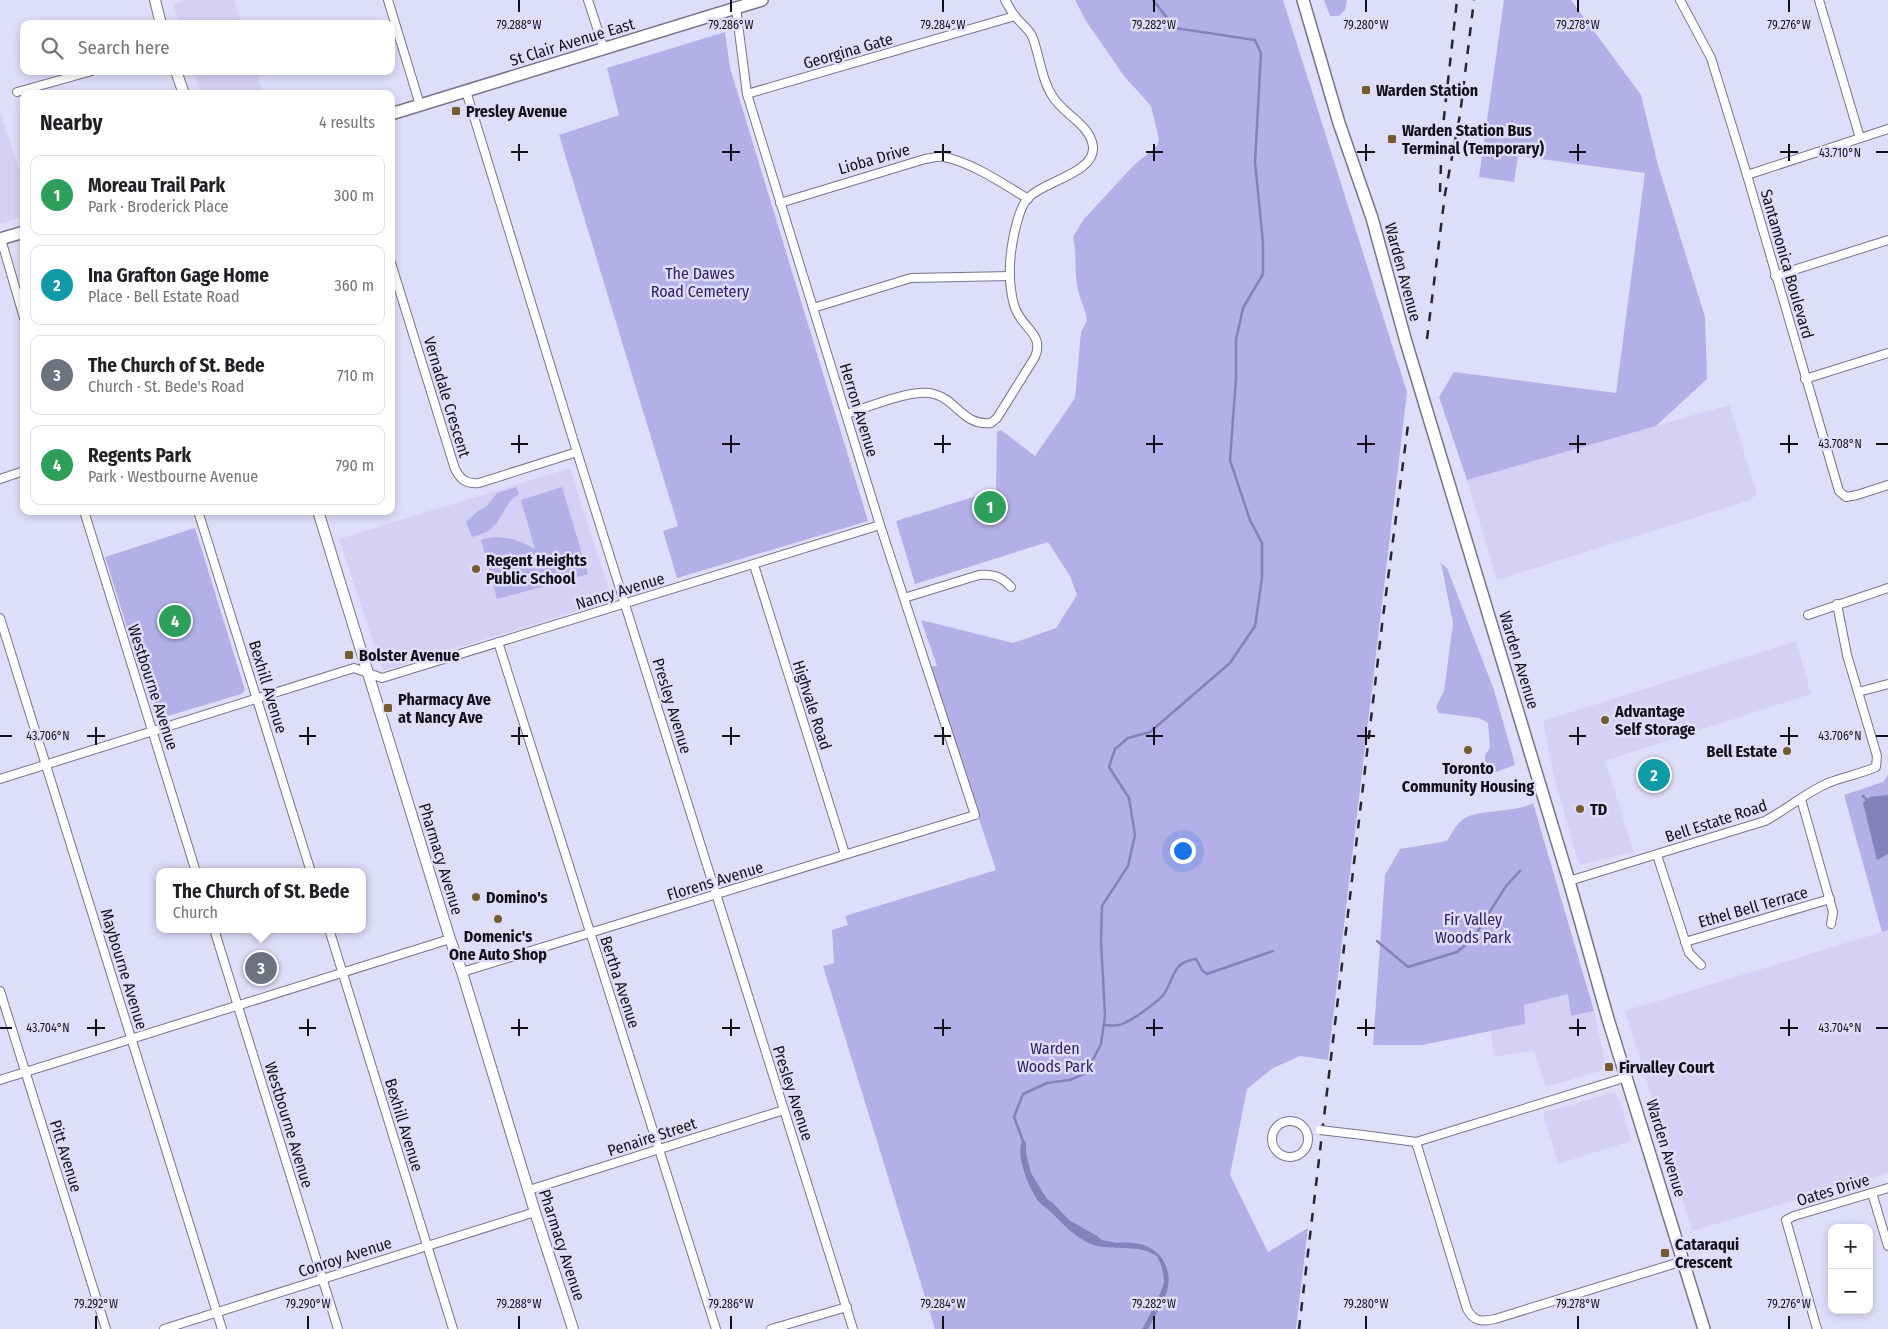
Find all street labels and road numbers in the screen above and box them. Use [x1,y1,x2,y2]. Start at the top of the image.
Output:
street label: St Clair Avenue East [507,14,637,70]
street label: Georgina Gate [801,29,895,73]
street label: Lioba Drive [836,140,912,178]
street label: Santamonica Boulevard [1757,187,1817,341]
street label: Warden Avenue [1381,221,1425,323]
street label: Vernadale Crescent [420,334,475,460]
street label: Herron Avenue [836,361,882,459]
street label: Nancy Avenue [573,568,667,614]
street label: Warden Avenue [1495,609,1543,711]
street label: Westbourne Avenue [124,622,182,752]
street label: Bexhill Avenue [245,638,291,736]
street label: Presley Avenue [648,656,696,756]
street label: Highvale Road [789,658,835,752]
street label: Bell Estate Road [1663,796,1769,846]
street label: Pharmacy Avenue [415,801,467,917]
street label: Florens Avenue [665,857,765,905]
street label: Ethel Bell Terrace [1696,882,1810,932]
street label: Maybourne Avenue [97,906,151,1032]
street label: Bertha Avenue [596,934,644,1030]
street label: Presley Avenue [769,1043,817,1143]
street label: Westbourne Avenue [261,1060,317,1190]
street label: Bexhill Avenue [381,1076,427,1174]
street label: Warden Avenue [1642,1097,1690,1199]
street label: Penaire Street [605,1113,700,1160]
street label: Pitt Avenue [46,1117,86,1195]
street label: Oates Drive [1794,1170,1872,1210]
street label: Pharmacy Avenue [535,1187,589,1303]
street label: Conroy Avenue [296,1233,394,1281]

